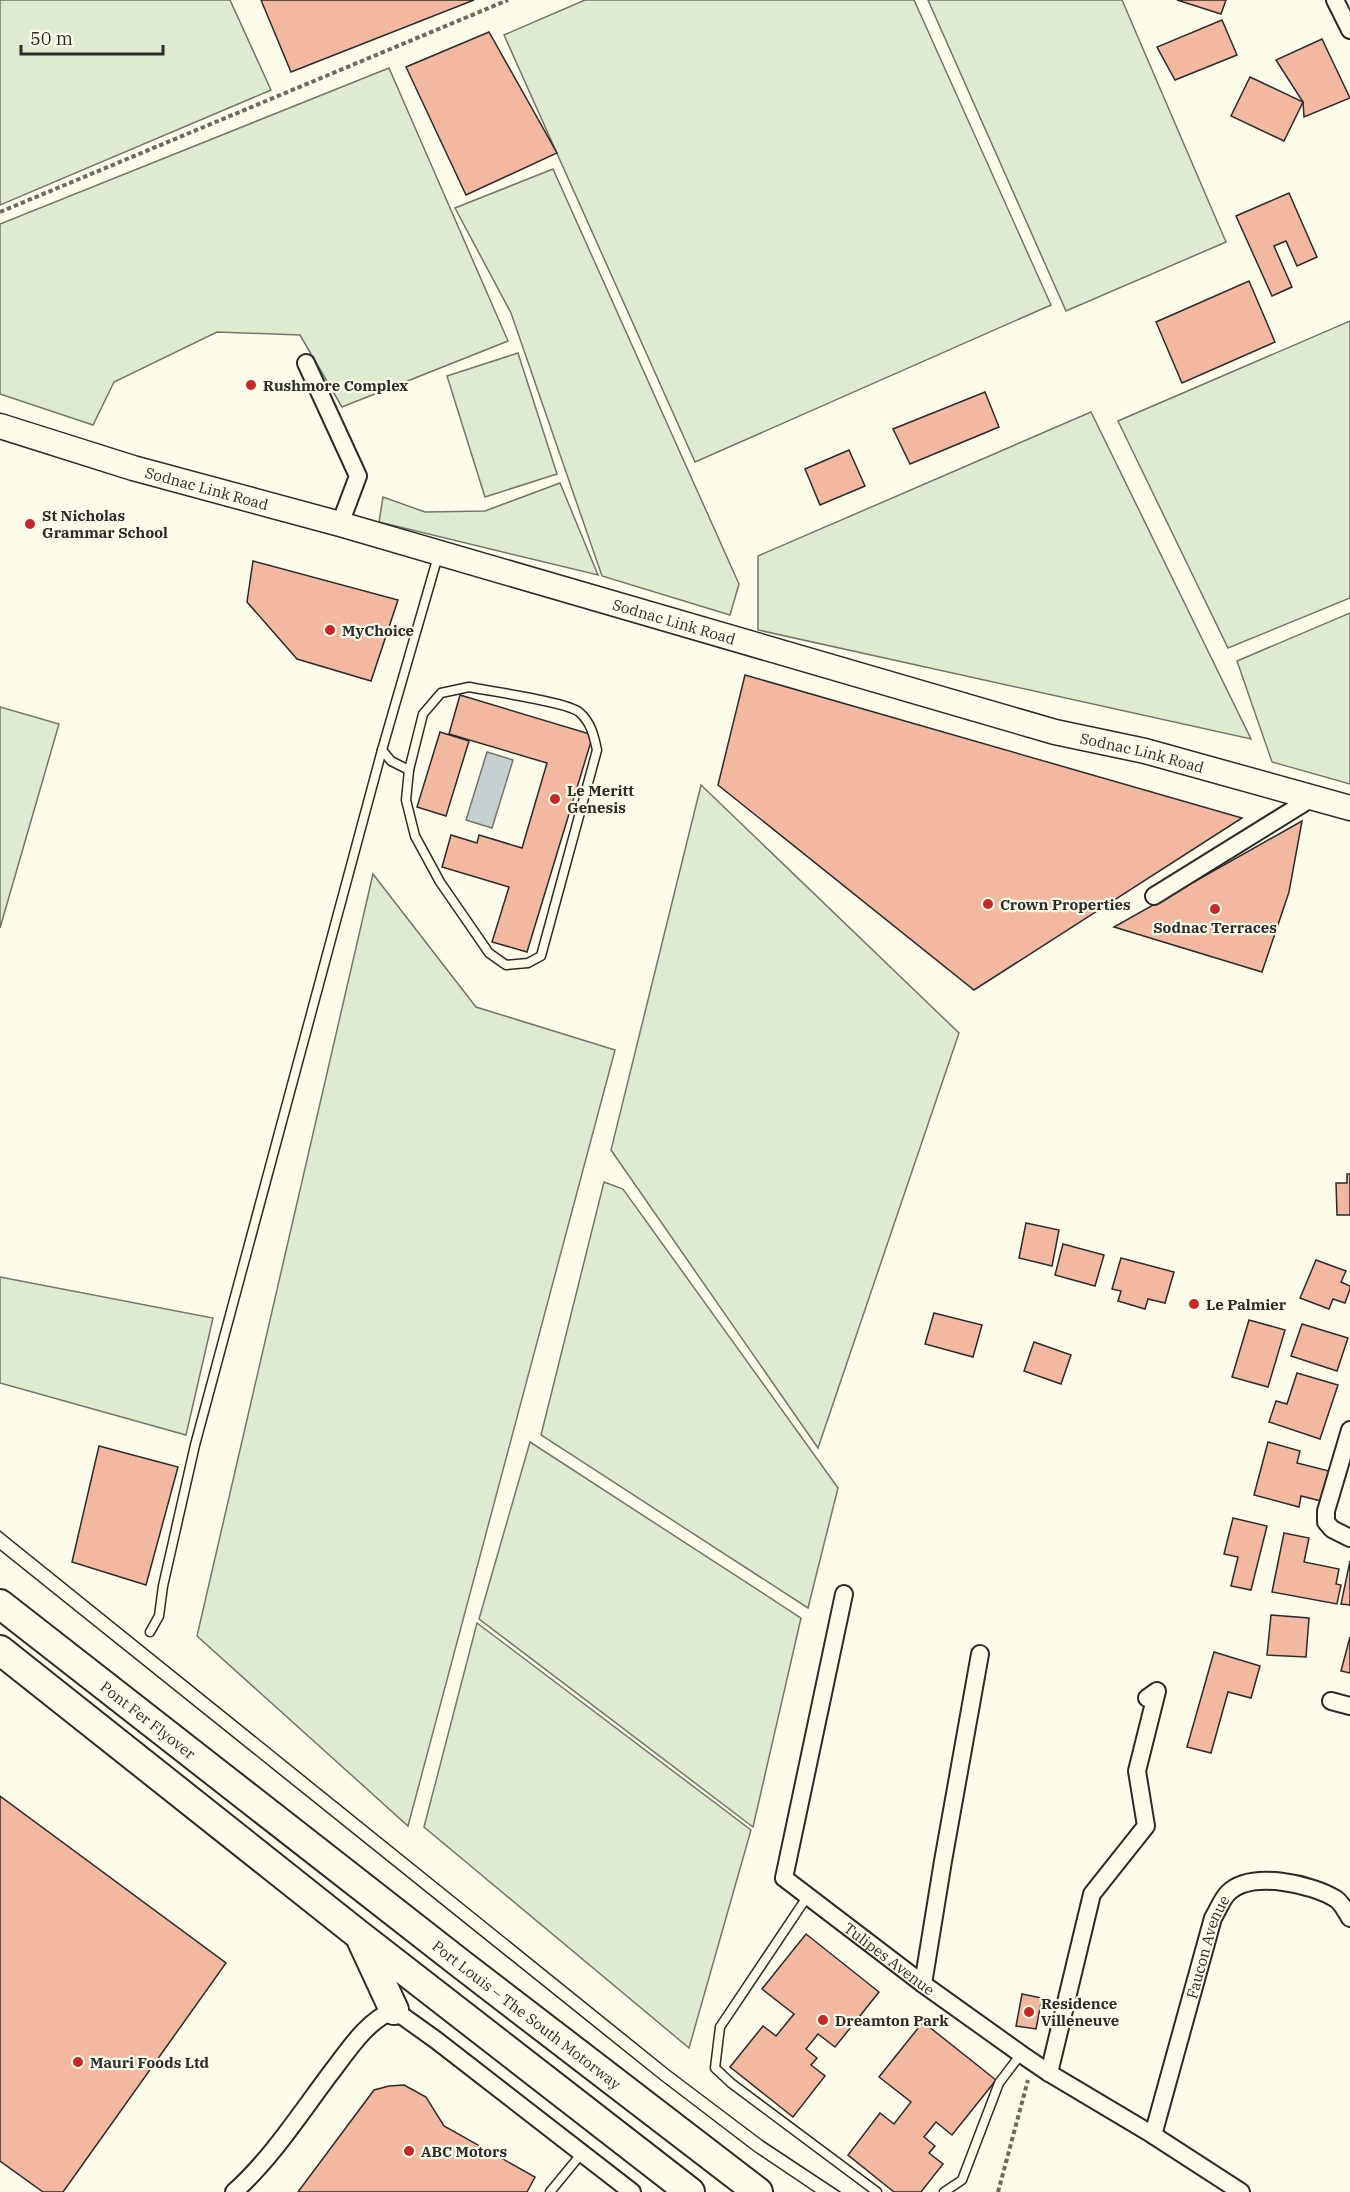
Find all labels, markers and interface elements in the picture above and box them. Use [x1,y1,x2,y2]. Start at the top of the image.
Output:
scale bar [21,18,164,56]
text: 50 m [30,27,73,50]
place label: Rushmore Complex [263,376,408,395]
marker: Rushmore Complex [244,378,258,392]
street label: Sodnac Link Road [143,462,271,514]
place label: St Nicholas Grammar School [42,506,168,542]
marker: St Nicholas Grammar School [23,517,37,531]
street label: Sodnac Link Road [611,594,738,648]
place label: MyChoice [342,621,414,640]
marker: MyChoice [323,623,337,637]
street label: Sodnac Link Road [1078,728,1206,776]
place label: Le Meritt Genesis [567,781,634,817]
marker: Le Meritt Genesis [548,792,562,806]
place label: Crown Properties [1000,895,1131,914]
marker: Crown Properties [981,897,995,911]
marker: Sodnac Terraces [1208,902,1222,916]
place label: Sodnac Terraces [1153,918,1277,937]
place label: Le Palmier [1206,1295,1287,1314]
marker: Le Palmier [1187,1297,1201,1311]
street label: Pont Fer Flyover [97,1677,200,1763]
street label: Faucon Avenue [1182,1891,1233,2001]
street label: Tulipes Avenue [840,1918,939,1999]
street label: Port Louis – The South Motorway [429,1936,625,2093]
place label: Residence Villeneuve [1041,1994,1119,2030]
marker: Residence Villeneuve [1022,2005,1036,2019]
place label: Dreamton Park [835,2011,949,2030]
marker: Dreamton Park [816,2013,830,2027]
place label: Mauri Foods Ltd [90,2053,210,2072]
marker: Mauri Foods Ltd [71,2055,85,2069]
place label: ABC Motors [421,2142,507,2161]
marker: ABC Motors [402,2144,416,2158]

